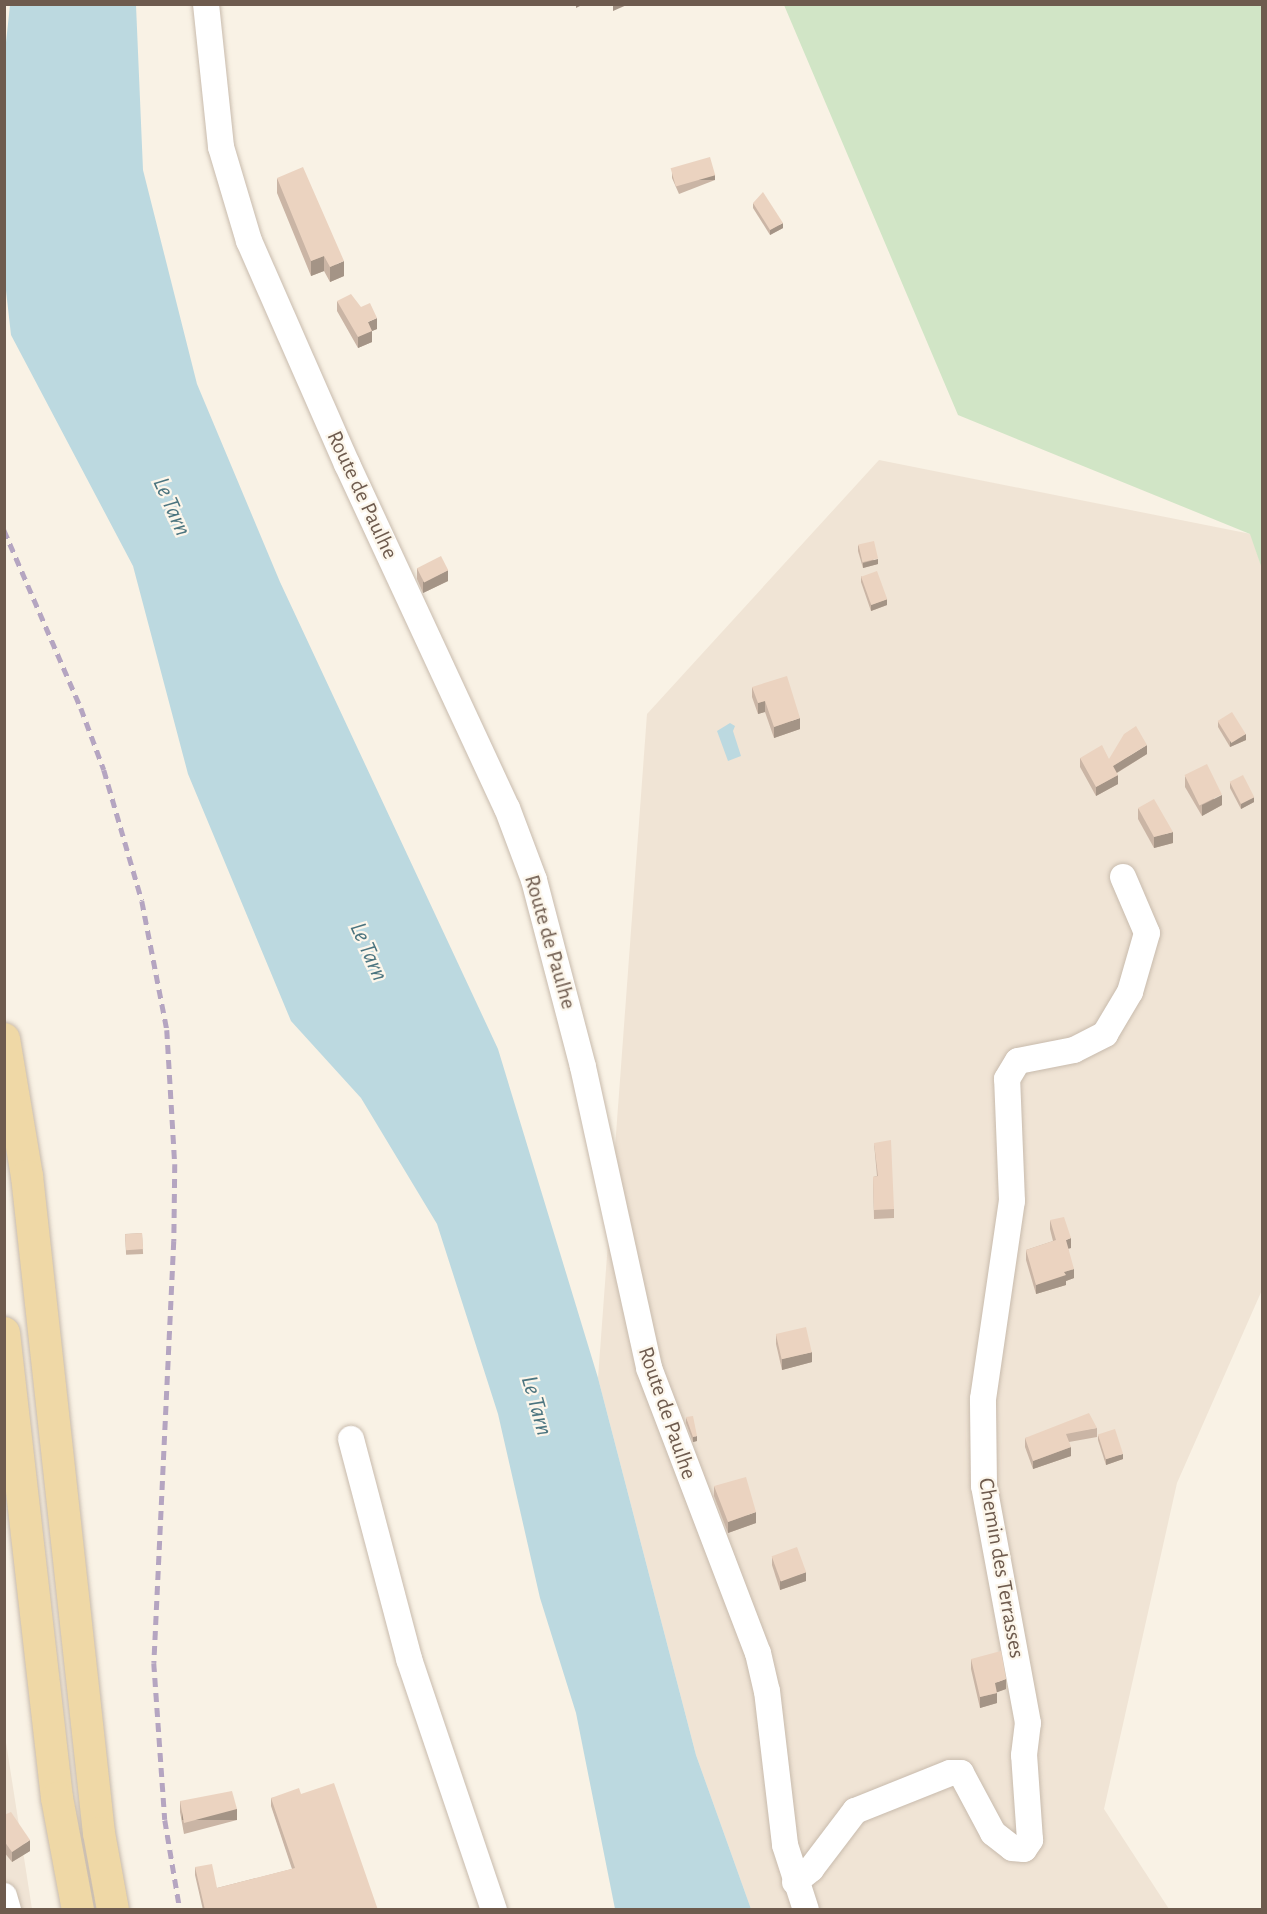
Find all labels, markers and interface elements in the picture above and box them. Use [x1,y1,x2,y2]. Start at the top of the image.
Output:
street label: Route de Paulhe [321,427,403,563]
water label: Le Tarn [145,473,197,541]
street label: Route de Paulhe [518,872,582,1012]
water label: Le Tarn [342,918,394,986]
street label: Route de Paulhe [632,1343,702,1483]
water label: Le Tarn [514,1373,558,1439]
street label: Chemin des Terrasses [972,1476,1030,1660]

